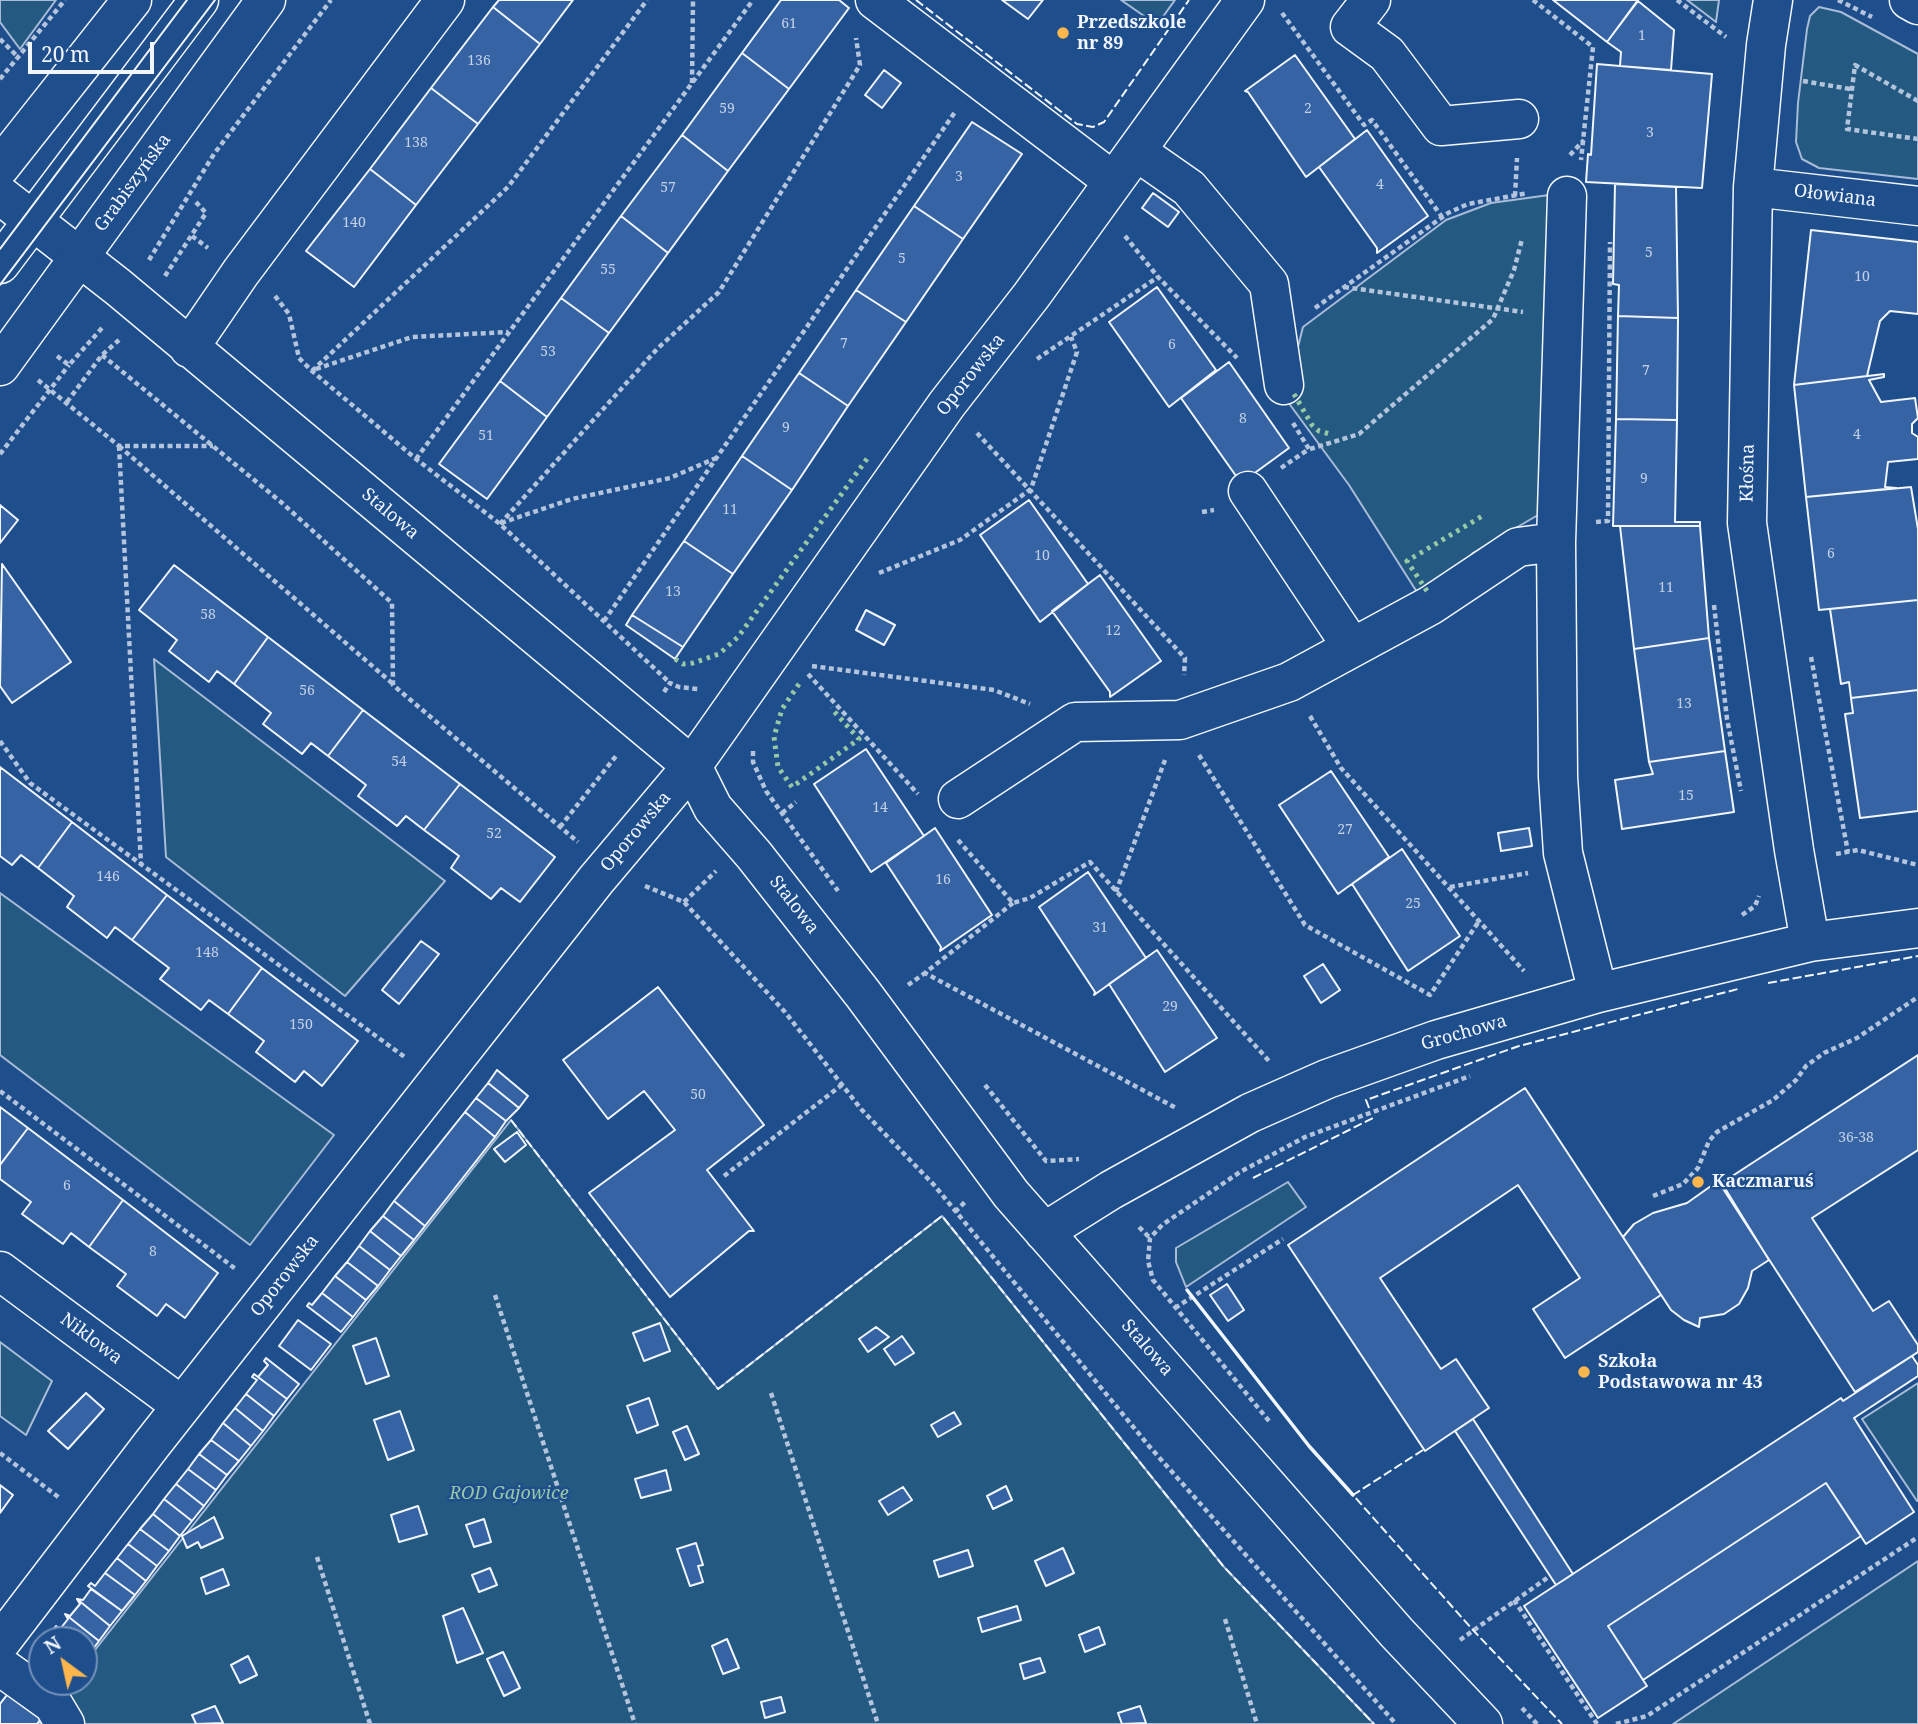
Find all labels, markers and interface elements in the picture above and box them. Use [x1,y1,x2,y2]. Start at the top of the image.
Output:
place label: Przedszkole nr 89 [1077,12,1186,54]
house number: 61 [781,16,797,32]
marker: Przedszkole nr 89 [1055,25,1071,41]
scale bar [32,28,158,72]
house number: 1 [1638,28,1646,44]
text: 20 m [41,40,90,68]
house number: 136 [467,53,491,69]
house number: 59 [719,101,735,117]
house number: 2 [1304,101,1312,117]
house number: 3 [1646,125,1654,141]
street label: Grabiszyńska [90,130,176,236]
house number: 138 [404,135,428,151]
house number: 3 [955,169,963,185]
house number: 4 [1376,177,1384,193]
house number: 57 [660,180,676,196]
street label: Ołowiana [1793,180,1877,212]
house number: 140 [342,215,366,231]
house number: 5 [1645,245,1653,261]
house number: 5 [898,251,906,267]
house number: 55 [600,262,616,278]
house number: 10 [1854,269,1870,285]
street label: Oporowska [932,330,1010,420]
house number: 7 [840,336,848,352]
house number: 6 [1168,337,1176,353]
house number: 53 [540,344,556,360]
house number: 7 [1642,363,1650,379]
house number: 8 [1239,411,1247,427]
house number: 9 [782,420,790,436]
house number: 4 [1853,427,1861,443]
house number: 51 [478,428,494,444]
street label: Kłośna [1737,443,1759,503]
house number: 9 [1640,471,1648,487]
street label: Stalowa [357,484,423,544]
house number: 11 [722,502,738,518]
house number: 6 [1827,546,1835,562]
house number: 10 [1034,548,1050,564]
house number: 11 [1658,580,1674,596]
house number: 13 [665,584,681,600]
house number: 58 [200,607,216,623]
house number: 12 [1105,623,1121,639]
house number: 56 [299,683,315,699]
house number: 13 [1676,696,1692,712]
house number: 54 [391,754,407,770]
street label: Oporowska [596,788,676,876]
house number: 15 [1678,788,1694,804]
house number: 14 [872,800,888,816]
house number: 27 [1337,822,1353,838]
house number: 52 [486,826,502,842]
house number: 146 [96,869,120,885]
street label: Stalowa [765,872,823,938]
house number: 16 [935,872,951,888]
house number: 25 [1405,896,1421,912]
house number: 31 [1092,920,1108,936]
house number: 148 [195,945,219,961]
house number: 29 [1162,999,1178,1015]
street label: Grochowa [1419,1010,1509,1056]
house number: 150 [289,1017,313,1033]
house number: 50 [690,1087,706,1103]
house number: 36-38 [1838,1130,1874,1146]
place label: Kaczmaruś [1712,1171,1814,1193]
marker: Kaczmaruś [1690,1174,1706,1190]
house number: 6 [63,1178,71,1194]
street label: Oporowska [246,1231,324,1321]
house number: 8 [149,1244,157,1260]
street label: Niklowa [56,1309,126,1369]
street label: Stalowa [1117,1315,1177,1381]
place label: Szkoła Podstawowa nr 43 [1598,1351,1763,1394]
marker: Szkoła Podstawowa nr 43 [1576,1364,1592,1380]
park label: ROD Gajowice [449,1483,569,1505]
north arrow [28,1626,98,1696]
text: N [39,1630,66,1660]

